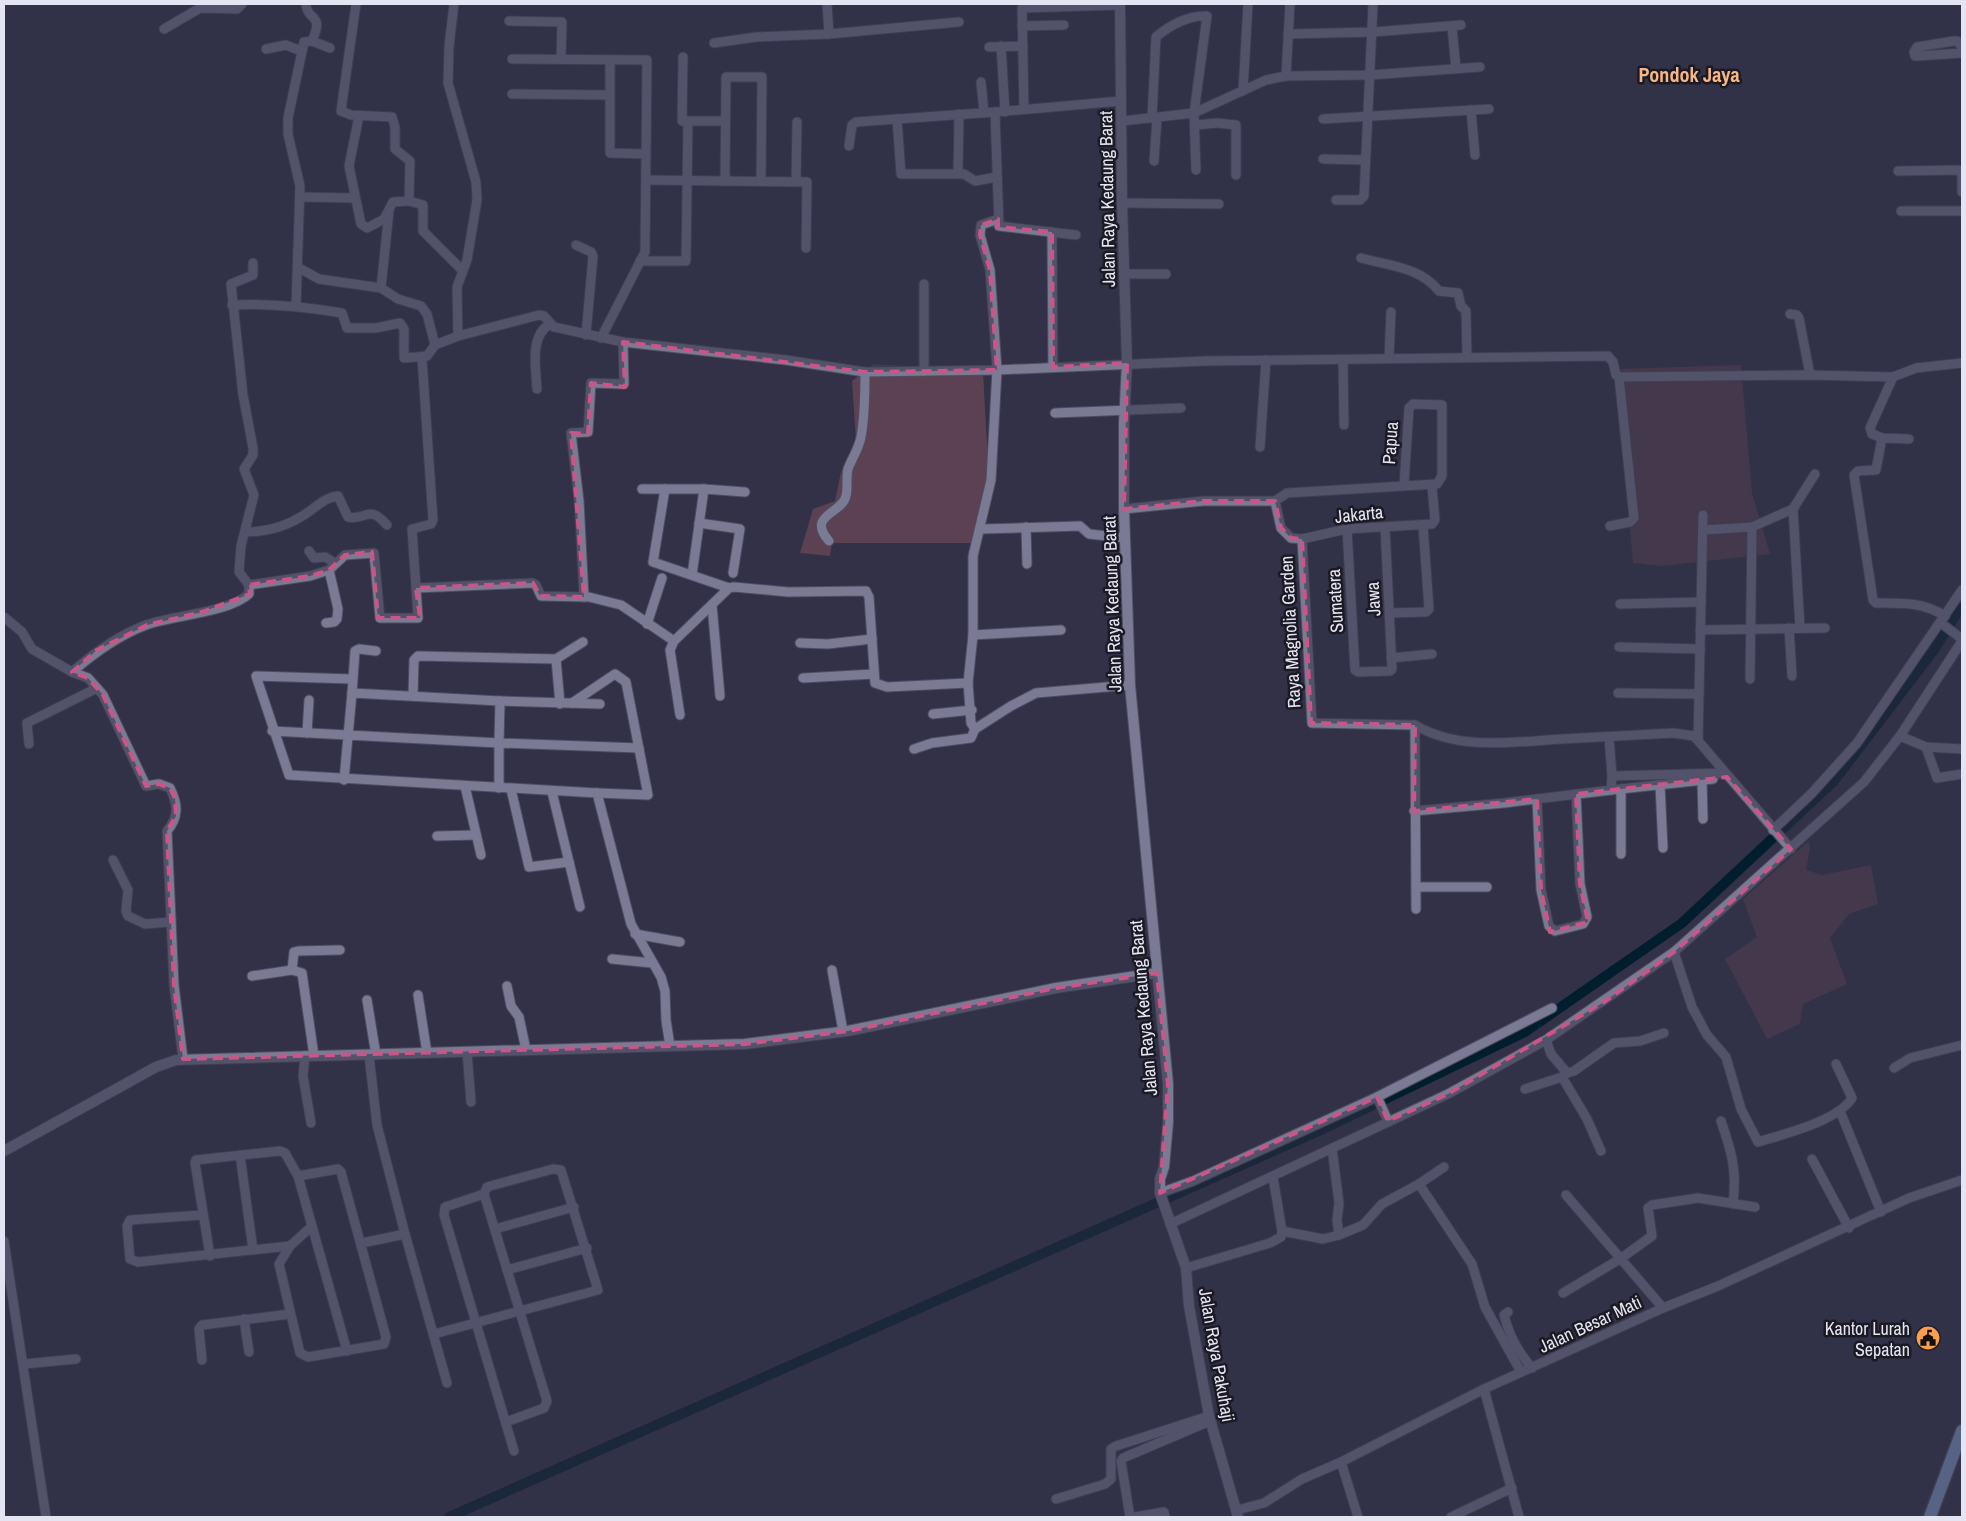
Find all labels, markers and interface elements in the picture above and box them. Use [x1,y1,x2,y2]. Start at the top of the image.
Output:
district label: Pondok Jaya [1638,61,1740,88]
street label: Jalan Raya Kedaung Barat [1093,111,1121,287]
street label: Papua [1376,421,1404,465]
street label: Jakarta [1334,499,1384,529]
street label: Jalan Raya Kedaung Barat [1096,515,1128,693]
street label: Raya Magnolia Garden [1274,555,1306,709]
street label: Sumatera [1321,568,1349,634]
street label: Jawa [1360,581,1386,617]
street label: Jalan Raya Kedaung Barat [1123,919,1163,1097]
street label: Jalan Raya Pakuhaji [1193,1286,1241,1424]
street label: Jalan Besar Mati [1535,1289,1645,1359]
place label: Kantor Lurah Sepatan [1825,1316,1910,1362]
public building icon: Kantor Lurah Sepatan [1915,1325,1941,1351]

